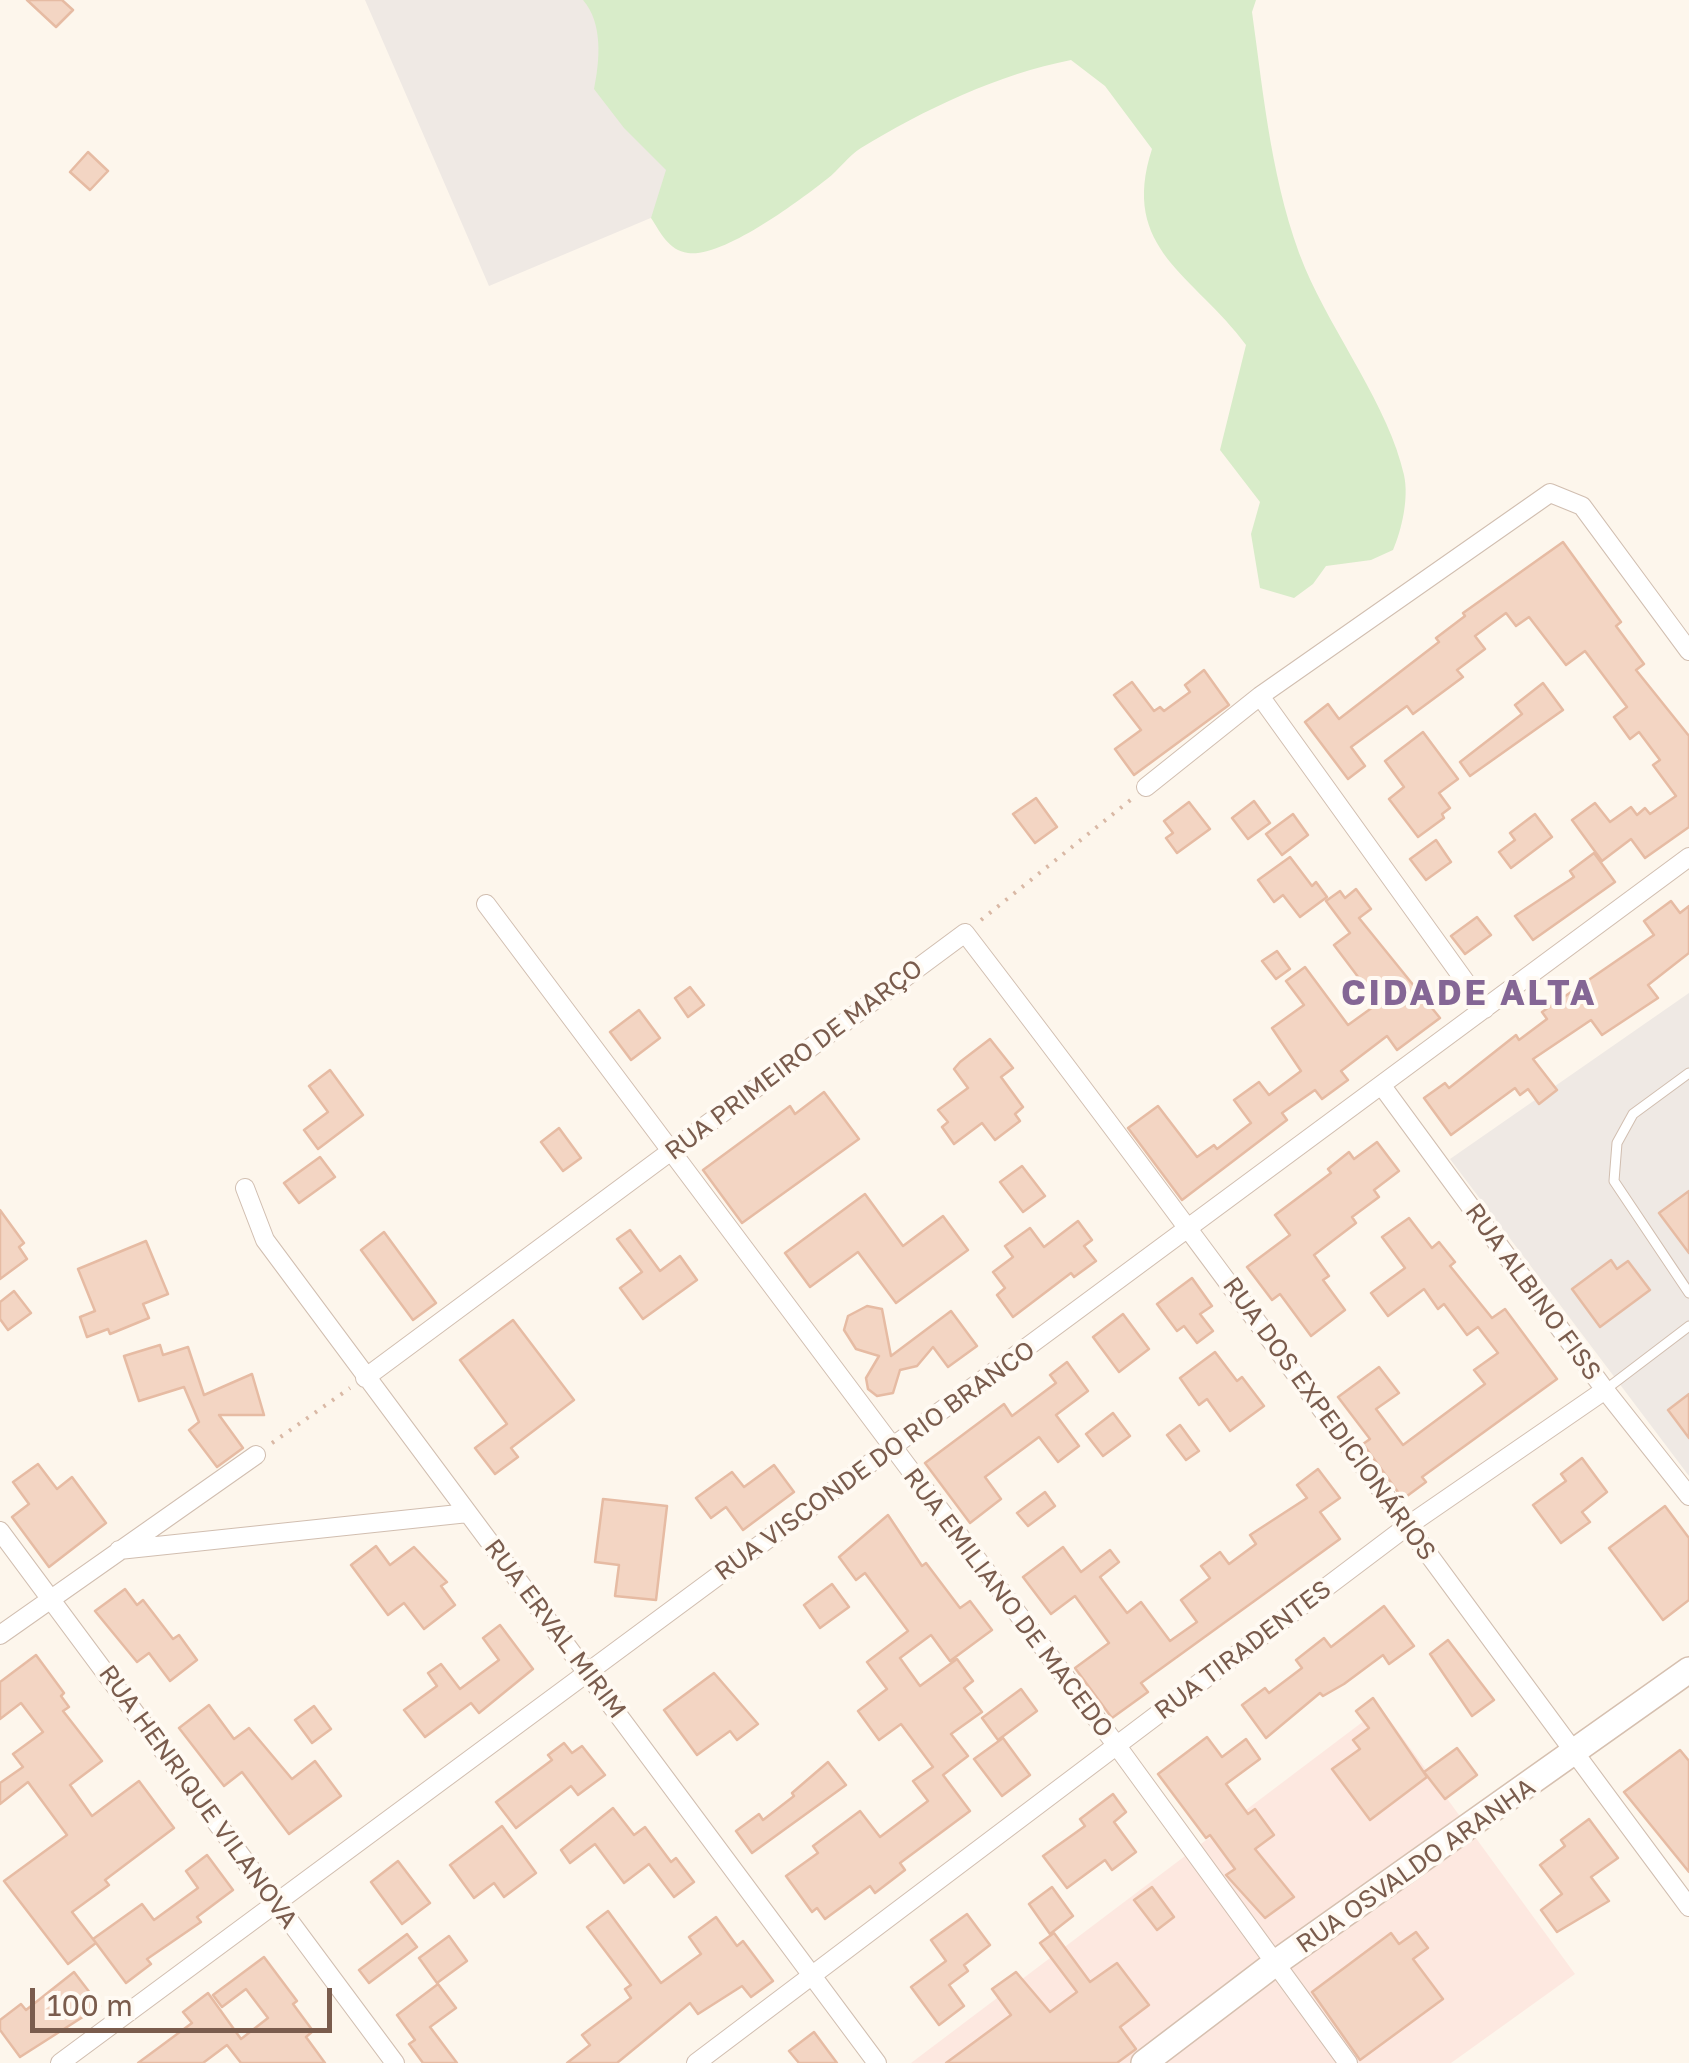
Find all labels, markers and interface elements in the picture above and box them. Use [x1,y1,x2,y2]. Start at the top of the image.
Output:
street label: RUA PRIMEIRO DE MARÇO [659,953,929,1167]
district label: CIDADE ALTA [1341,973,1597,1015]
street label: RUA ALBINO FISS [1459,1198,1607,1386]
street label: RUA DOS EXPEDICIONÁRIOS [1216,1272,1442,1566]
street label: RUA VISCONDE DO RIO BRANCO [709,1335,1041,1587]
street label: RUA EMILIANO DE MACEDO [897,1462,1119,1744]
street label: RUA ERVAL MIRIM [478,1534,632,1724]
street label: RUA TIRADENTES [1149,1574,1337,1726]
street label: RUA HENRIQUE VILANOVA [92,1659,304,1935]
street label: RUA OSVALDO ARANHA [1291,1772,1541,1960]
scale bar [35,1968,338,2030]
text: 100 m [47,1987,133,2023]

